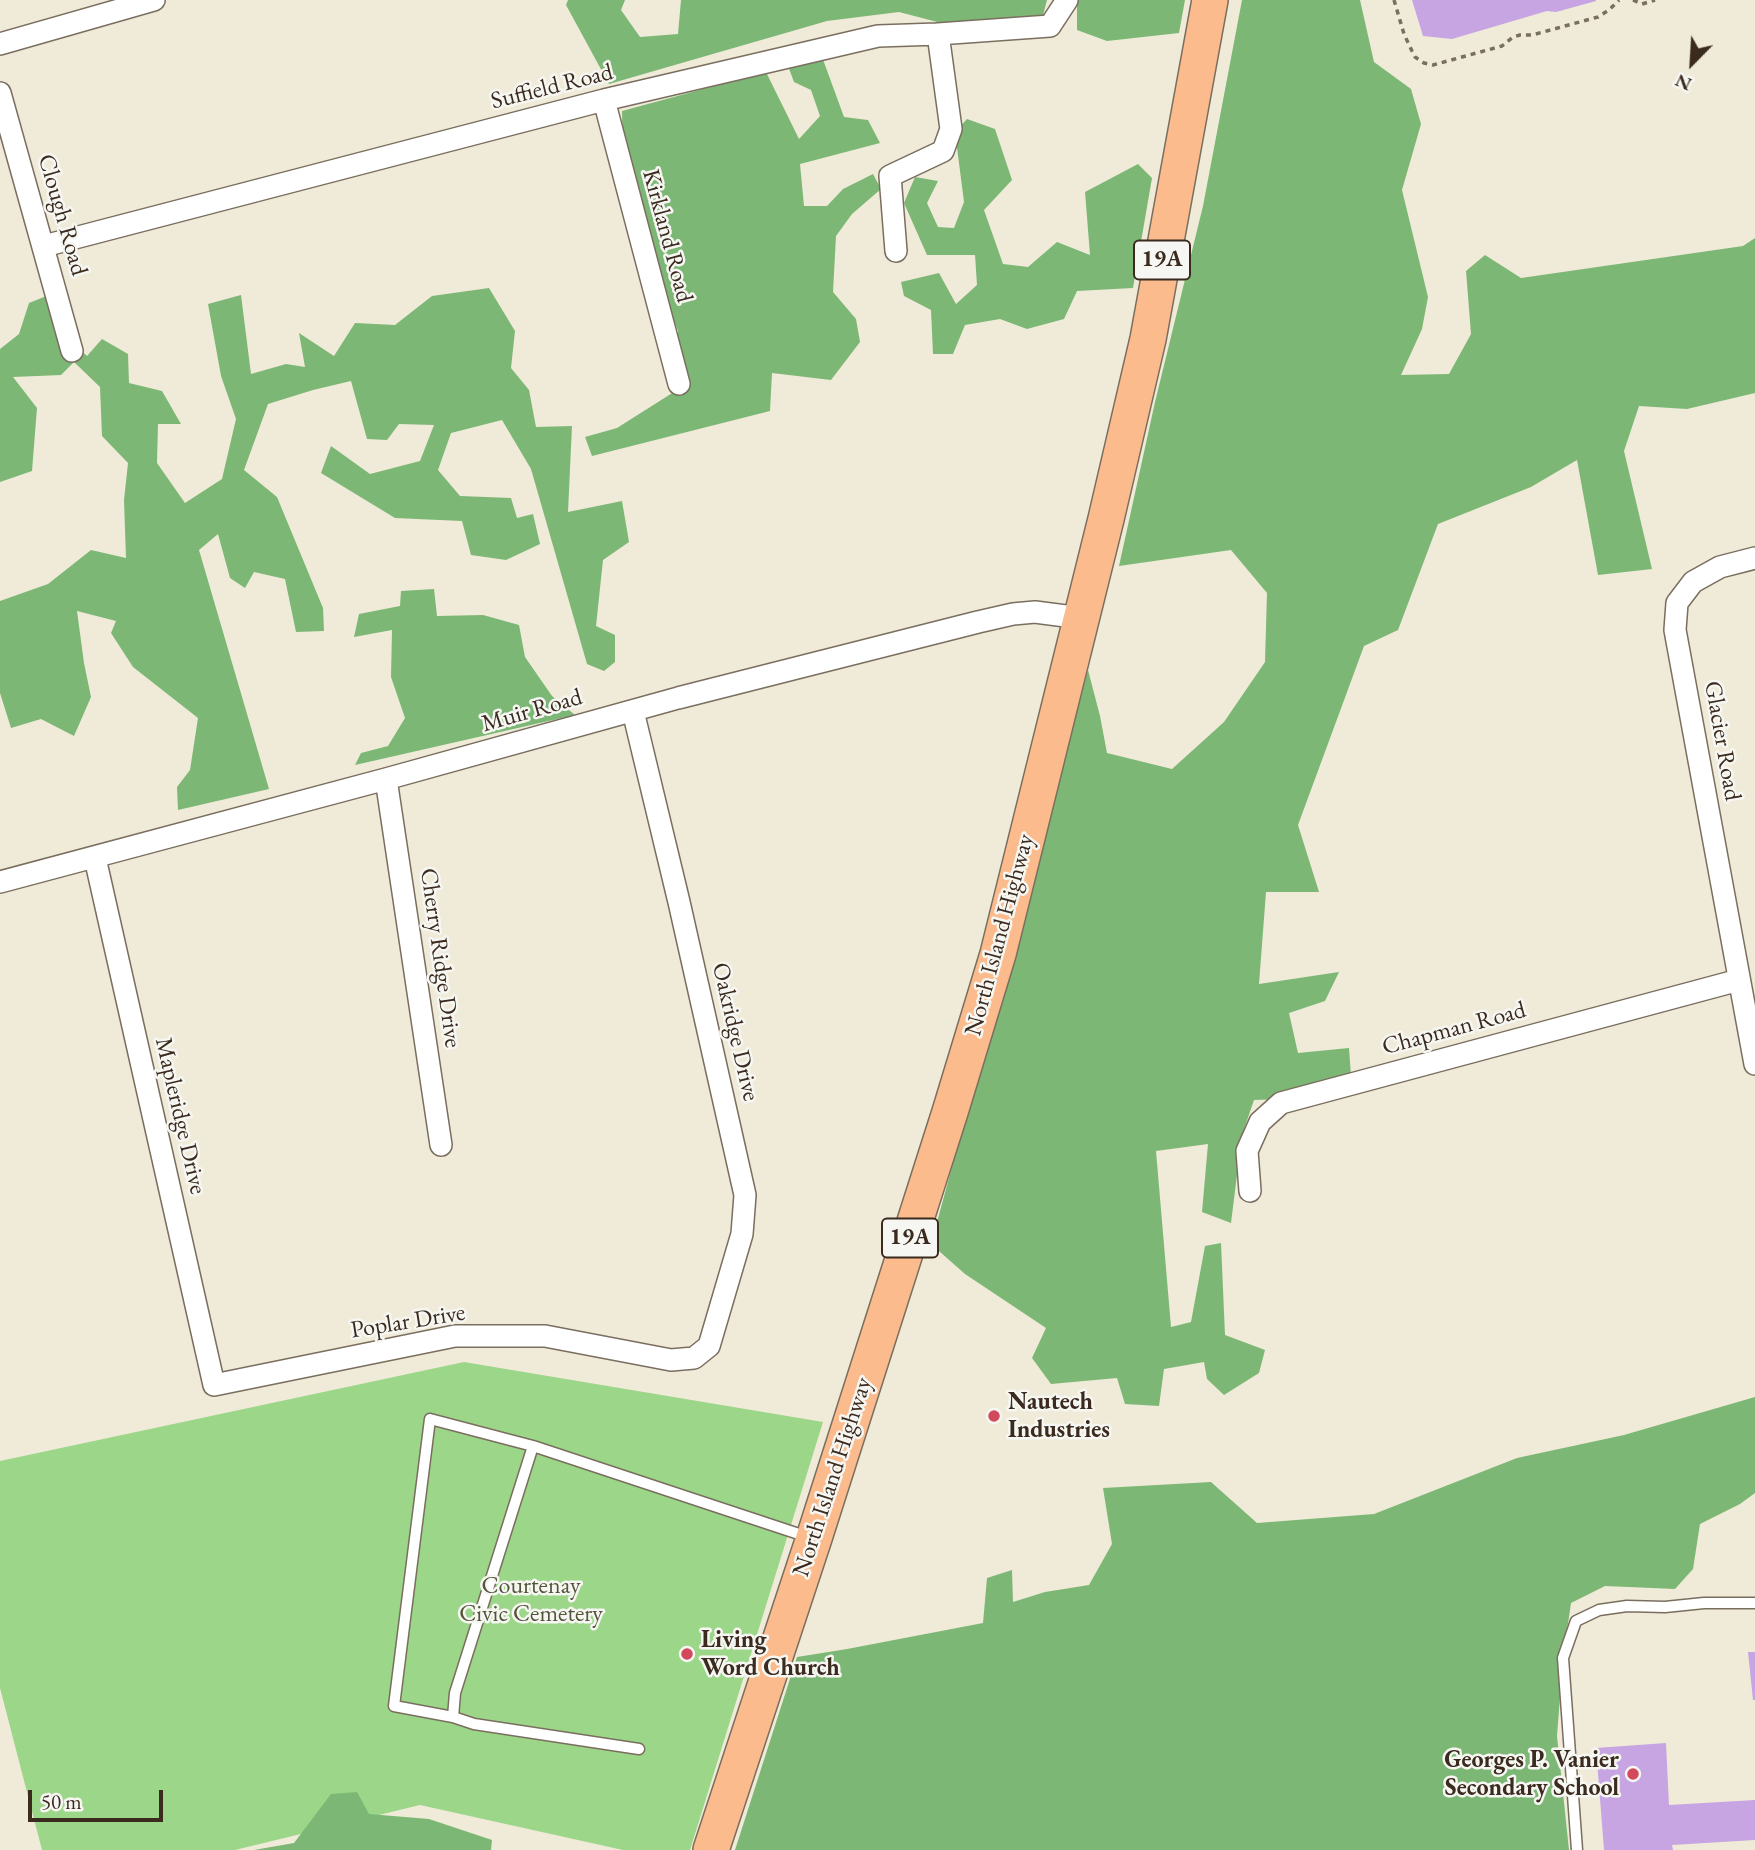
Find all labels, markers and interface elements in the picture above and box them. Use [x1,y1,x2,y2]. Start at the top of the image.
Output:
north arrow [1657,28,1727,98]
street label: Suffield Road [488,58,616,116]
text: N [1671,68,1695,97]
street label: Clough Road [31,151,93,279]
street label: Kirkland Road [635,166,699,306]
road number: 19A [1134,241,1190,280]
street label: Glacier Road [1697,679,1747,803]
street label: Muir Road [478,683,586,739]
street label: North Island Highway [959,831,1041,1039]
street label: Cherry Ridge Drive [413,866,467,1050]
street label: Oakridge Drive [705,960,765,1104]
street label: Chapman Road [1379,996,1529,1062]
street label: Mapleridge Drive [148,1035,212,1197]
road number: 19A [882,1218,938,1258]
street label: Poplar Drive [349,1299,467,1345]
street label: North Island Highway [787,1374,879,1580]
place label: Nautech Industries [1008,1388,1110,1444]
marker: Nautech Industries [986,1408,1002,1424]
park label: Courtenay Civic Cemetery [459,1572,603,1628]
place label: Living Word Church [701,1626,840,1682]
marker: Living Word Church [679,1646,695,1662]
place label: Georges P. Vanier Secondary School [1444,1746,1619,1802]
marker: Georges P. Vanier Secondary School [1625,1766,1641,1782]
scale bar [32,1776,166,1820]
text: 50 m [41,1788,82,1815]

